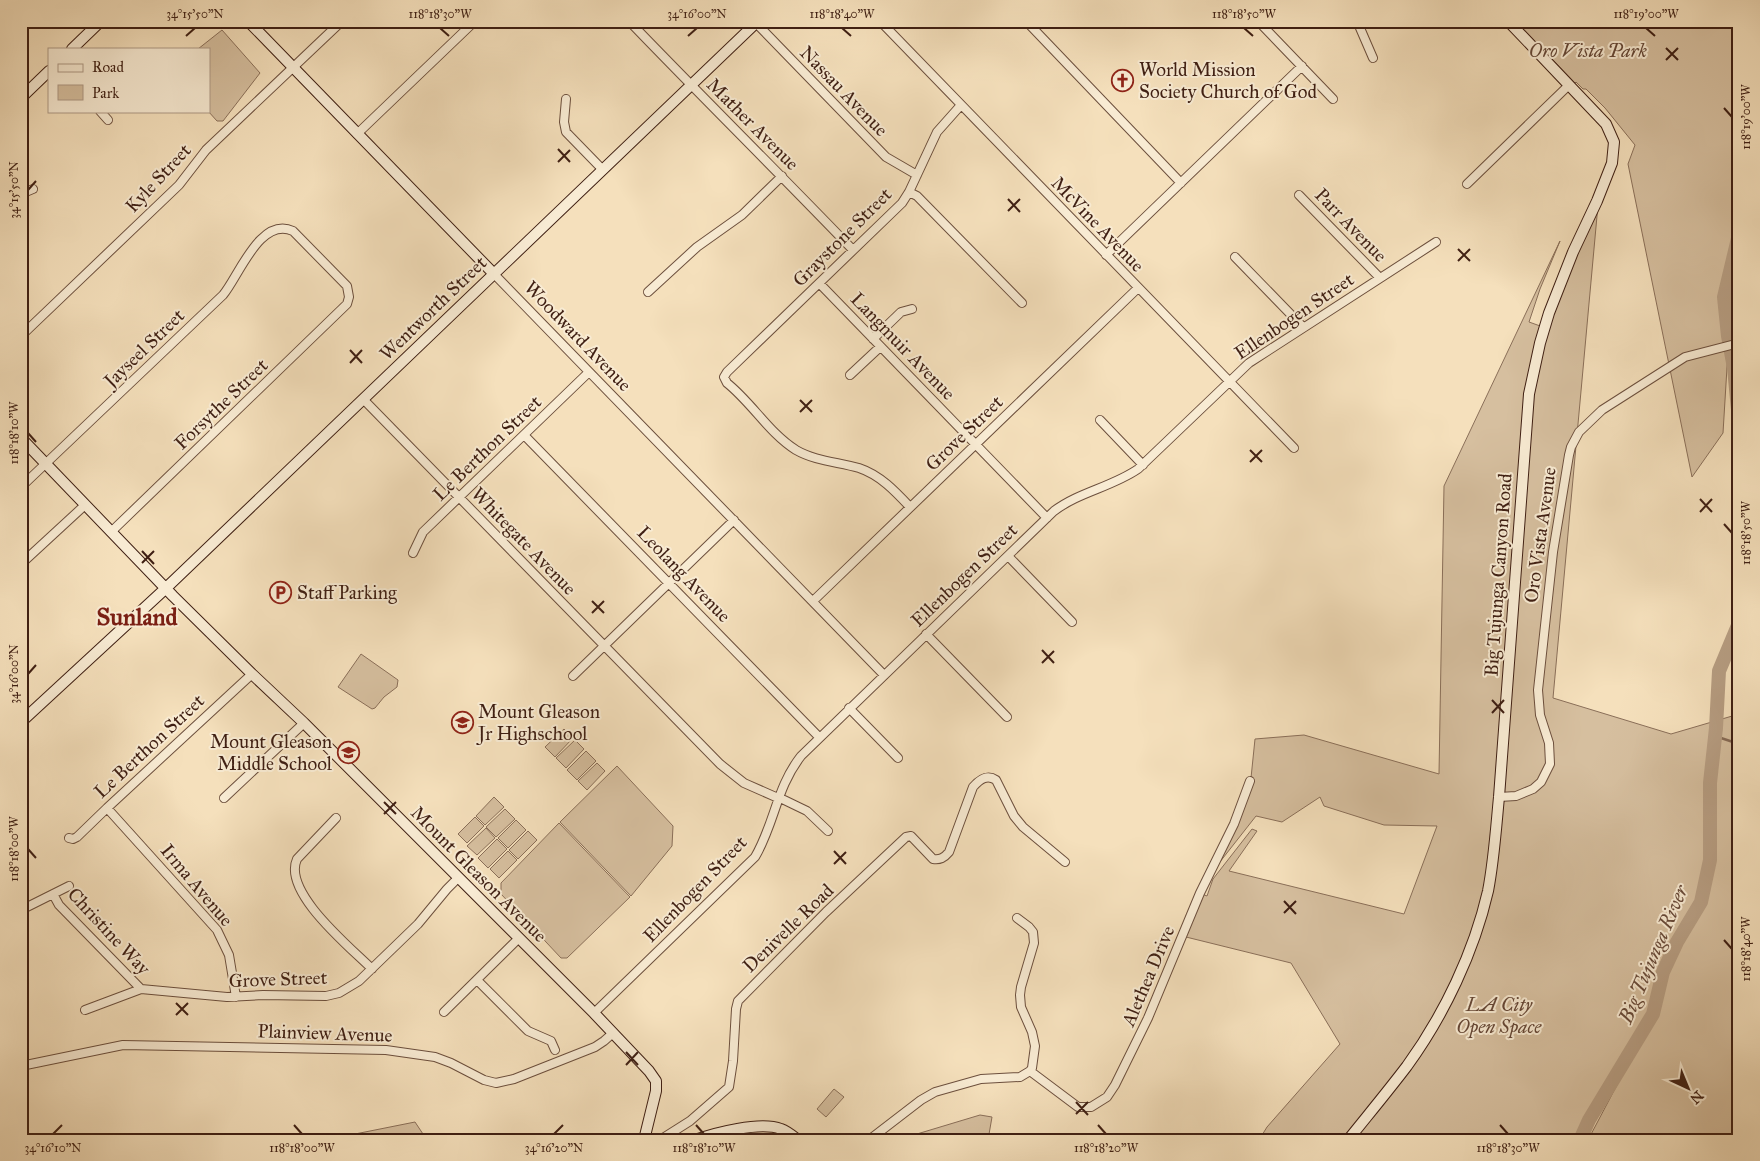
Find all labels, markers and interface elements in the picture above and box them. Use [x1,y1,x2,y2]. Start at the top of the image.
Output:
text: 34°15'50"N [166,7,224,21]
text: 118°18'30"W [408,7,472,21]
text: 34°16'00"N [667,7,727,21]
text: 118°18'40"W [810,7,875,21]
text: 118°18'50"W [1212,7,1277,21]
text: 118°19'00"W [1613,7,1679,21]
park label: Oro Vista Park [1529,39,1648,62]
street label: Nassau Avenue [795,41,893,141]
legend [48,48,210,112]
text: Road [92,58,124,76]
place label: World Mission Society Church of God [1139,58,1317,103]
church icon: World Mission Society Church of God [1111,68,1135,92]
street label: Mather Avenue [702,73,804,175]
text: Park [92,84,119,102]
text: 118°19'00"W [1739,84,1753,150]
street label: Kyle Street [120,139,196,217]
text: 34°15'50"N [7,161,21,219]
street label: McVine Avenue [1047,171,1149,277]
street label: Graystone Street [788,183,896,291]
street label: Parr Avenue [1310,183,1392,267]
street label: Wentworth Street [375,251,491,365]
street label: Ellenbogen Street [1230,267,1359,365]
street label: Woodward Avenue [520,276,636,396]
street label: Langmuir Avenue [845,287,960,405]
street label: Jayseel Street [97,304,190,394]
street label: Forsythe Street [169,353,273,454]
street label: Le Berthon Street [428,390,546,506]
street label: Grove Street [921,390,1008,476]
text: 118°18'10"W [7,401,21,464]
street label: Oro Vista Avenue [1519,466,1561,604]
street label: Big Tujunga Canyon Road [1479,472,1518,678]
street label: Whitegate Avenue [466,482,581,601]
text: 118°18'50"W [1739,500,1753,565]
street label: Ellenbogen Street [906,518,1023,632]
street label: Leolang Avenue [632,521,736,628]
parking icon: Staff Parking [269,580,293,604]
place label: Staff Parking [297,581,397,605]
district label: Sunland [96,602,179,632]
text: 34°16'00"N [7,644,21,704]
street label: Le Berthon Street [89,689,209,803]
place label: Mount Gleason Jr Highschool [476,700,600,746]
school or university icon: Mount Gleason Jr Highschool [450,710,474,734]
place label: Mount Gleason Middle School [210,730,333,775]
school or university icon: Mount Gleason Middle School [336,740,360,764]
street label: Mount Gleason Avenue [406,801,552,947]
text: 118°18'00"W [7,816,21,882]
street label: Ellenbogen Street [638,831,753,948]
street label: Irma Avenue [156,839,238,931]
street label: Denivelle Road [738,879,839,977]
water label: Big Tujunga River [1613,880,1694,1028]
street label: Christine Way [63,883,156,980]
text: 118°18'40"W [1739,916,1753,981]
street label: Alethea Drive [1116,922,1180,1031]
street label: Grove Street [228,966,328,992]
park label: LA City Open Space [1457,993,1542,1039]
street label: Plainview Avenue [257,1019,393,1047]
north arrow [1662,1064,1712,1114]
text: N [1686,1087,1707,1107]
text: 34°16'10"N [24,1141,82,1155]
text: 118°18'00"W [269,1141,335,1155]
text: 34°16'20"N [525,1141,583,1155]
text: 118°18'10"W [673,1141,736,1155]
text: 118°18'20"W [1074,1141,1139,1155]
text: 118°18'30"W [1476,1141,1540,1155]

